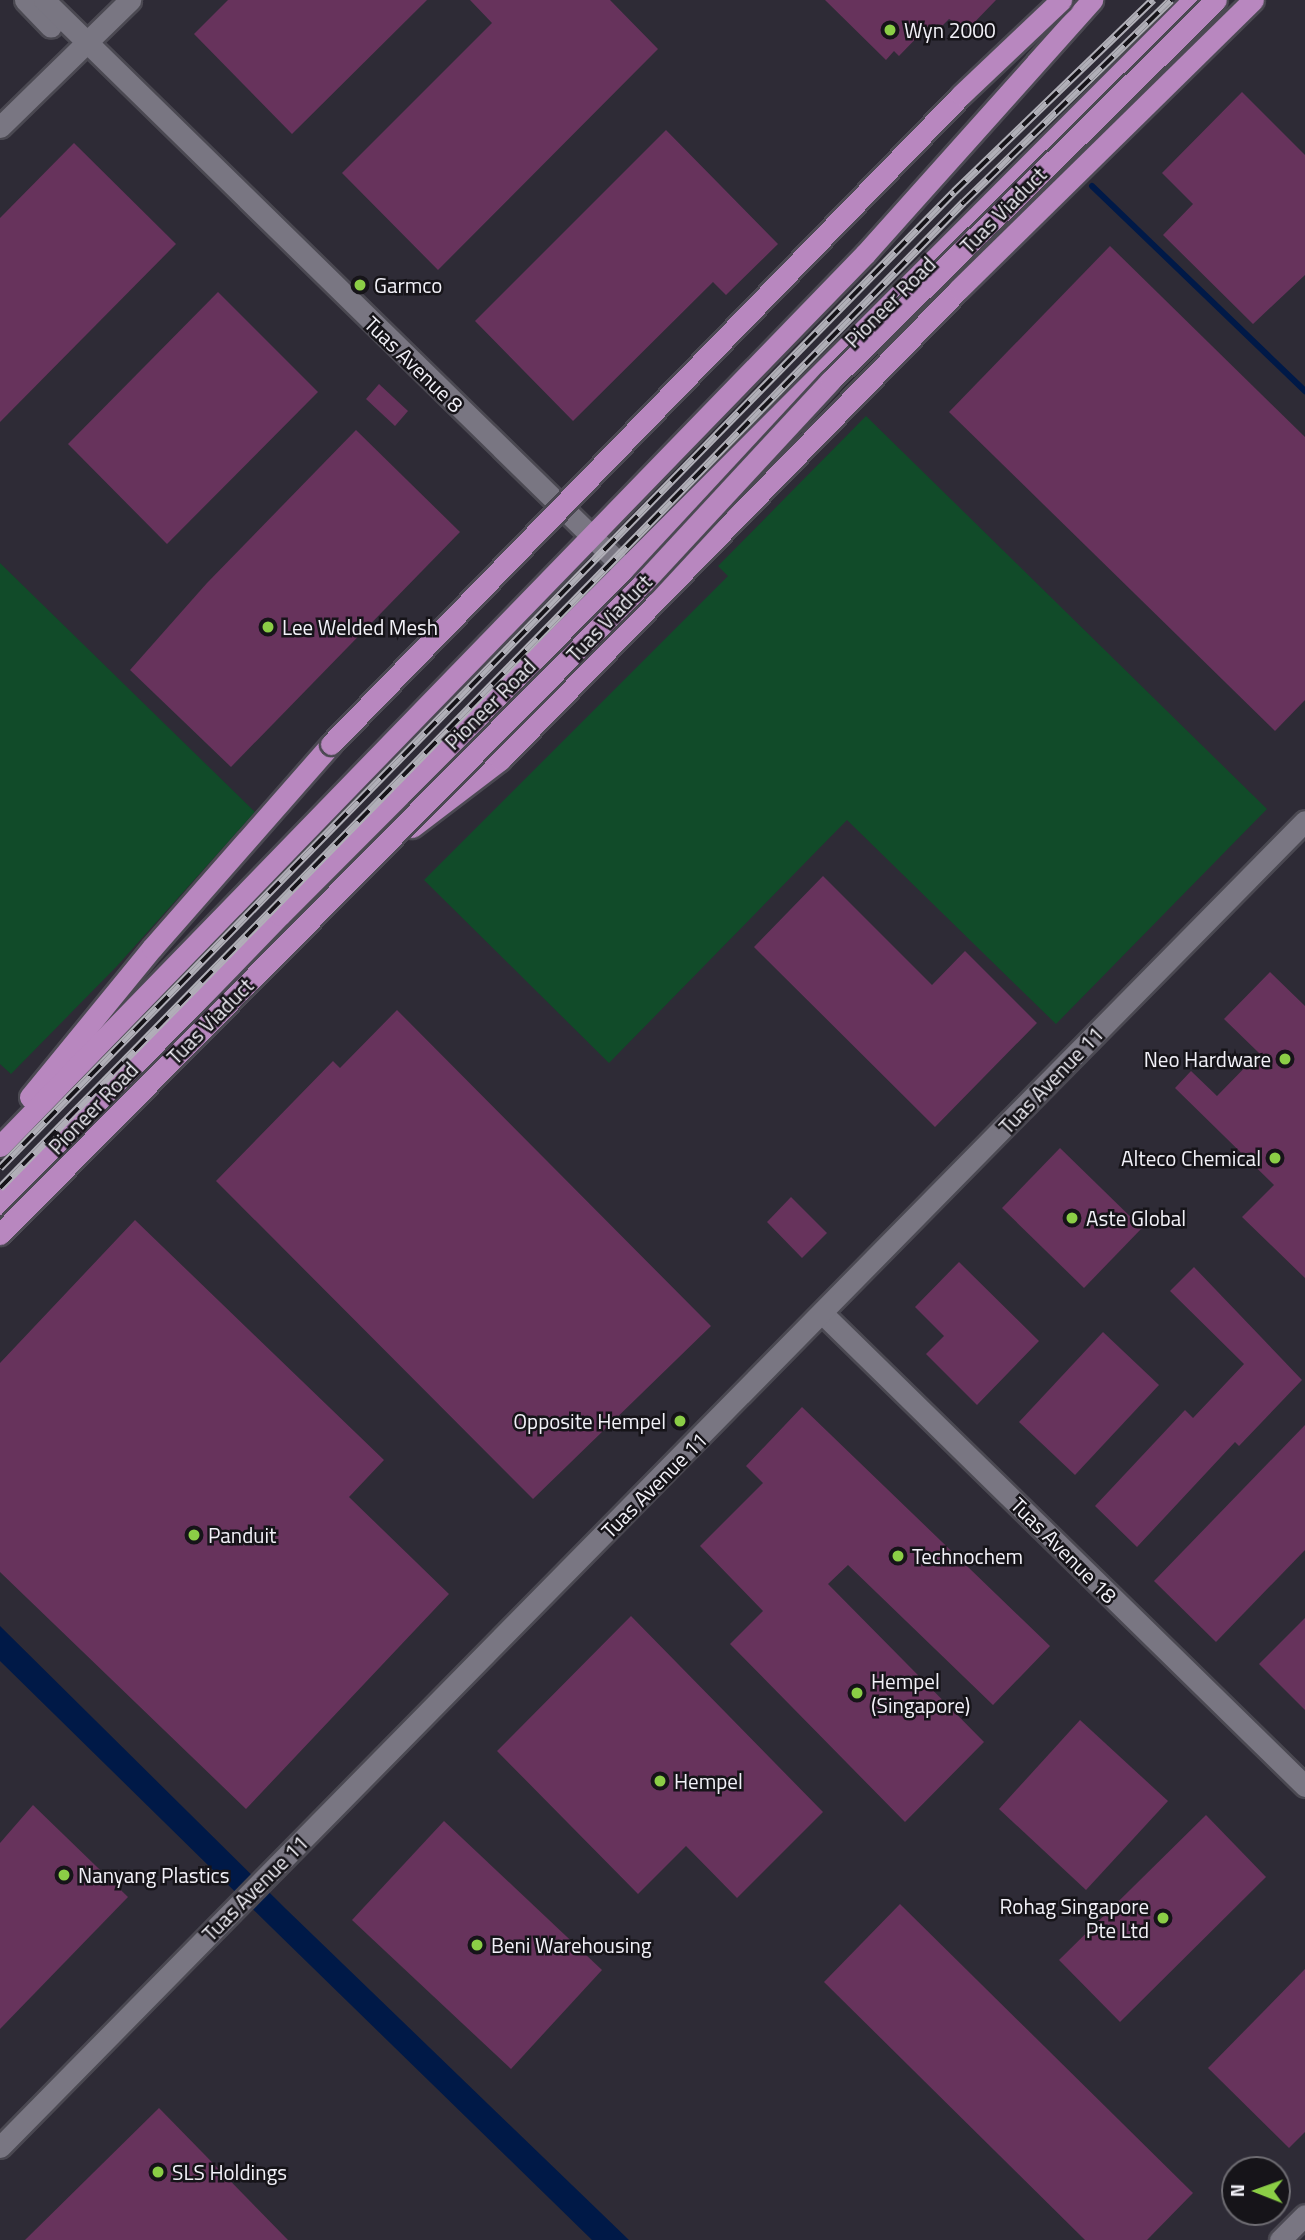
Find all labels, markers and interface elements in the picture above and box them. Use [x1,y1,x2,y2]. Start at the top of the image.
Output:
place label: Wyn 2000 [904,17,996,43]
marker: Wyn 2000 [882,22,898,38]
street label: Tuas Viaduct [955,162,1051,258]
street label: Pioneer Road [839,251,941,353]
place label: Garmco [374,272,442,298]
marker: Garmco [352,277,368,293]
street label: Tuas Avenue 8 [359,311,469,417]
street label: Tuas Viaduct [561,569,657,667]
place label: Lee Welded Mesh [282,614,438,640]
marker: Lee Welded Mesh [260,619,276,635]
street label: Pioneer Road [439,653,541,755]
street label: Tuas Viaduct [162,973,258,1069]
street label: Tuas Avenue 11 [994,1021,1108,1139]
place label: Neo Hardware [1144,1046,1271,1072]
marker: Neo Hardware [1277,1051,1293,1067]
street label: Pioneer Road [43,1057,143,1159]
place label: Alteco Chemical [1121,1145,1261,1171]
marker: Alteco Chemical [1267,1150,1283,1166]
place label: Aste Global [1086,1205,1186,1231]
marker: Aste Global [1064,1210,1080,1226]
place label: Opposite Hempel [513,1408,666,1434]
marker: Opposite Hempel [672,1413,688,1429]
street label: Tuas Avenue 11 [596,1427,712,1543]
street label: Tuas Avenue 18 [1006,1492,1122,1608]
place label: Panduit [208,1522,276,1548]
marker: Panduit [186,1527,202,1543]
place label: Technochem [912,1543,1023,1569]
marker: Technochem [890,1548,906,1564]
place label: Hempel (Singapore) [871,1668,970,1718]
marker: Hempel (Singapore) [849,1685,865,1701]
place label: Hempel [674,1768,743,1794]
marker: Hempel [652,1773,668,1789]
street label: Tuas Avenue 11 [197,1830,313,1946]
place label: Nanyang Plastics [78,1862,230,1888]
marker: Nanyang Plastics [56,1867,72,1883]
place label: Rohag Singapore Pte Ltd [1000,1893,1149,1943]
marker: Rohag Singapore Pte Ltd [1155,1910,1171,1926]
place label: Beni Warehousing [491,1932,651,1958]
marker: Beni Warehousing [469,1937,485,1953]
north arrow [1221,2156,1291,2226]
place label: SLS Holdings [172,2159,287,2185]
marker: SLS Holdings [150,2164,166,2180]
text: N [1222,2184,1251,2198]

